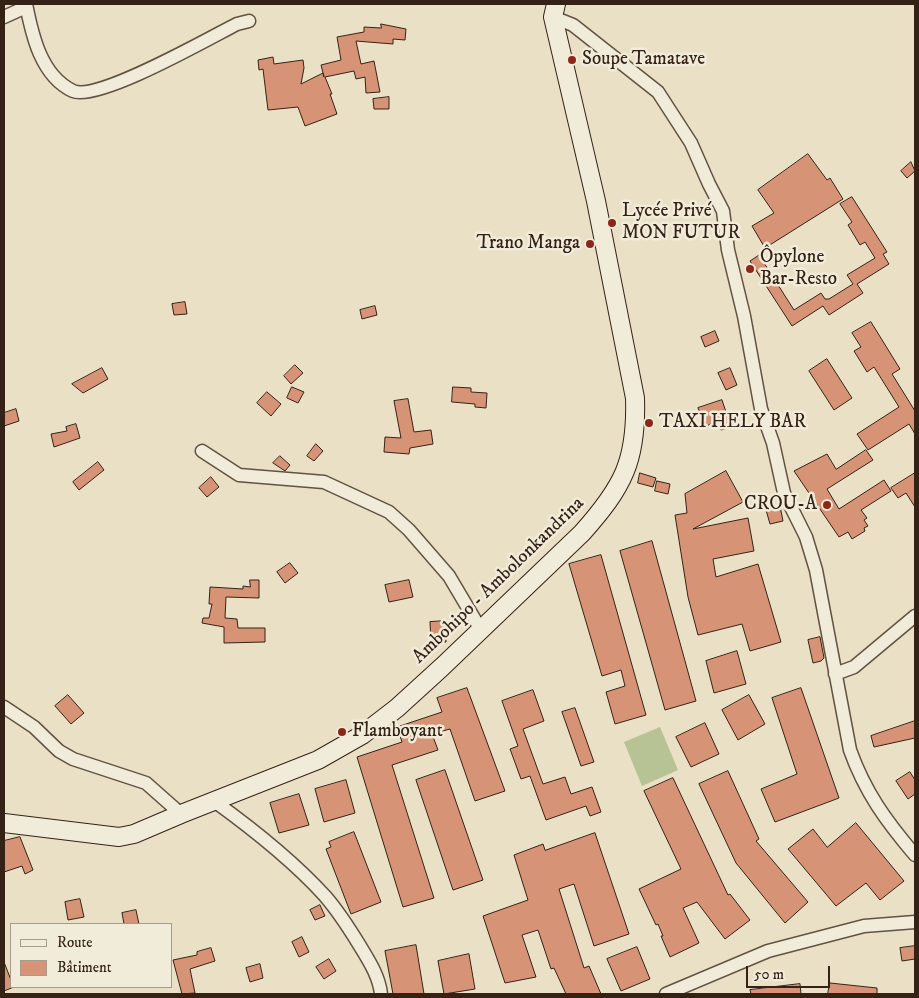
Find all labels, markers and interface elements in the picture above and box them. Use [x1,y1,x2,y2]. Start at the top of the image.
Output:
place label: Soupe Tamatave [582,49,705,71]
marker: Soupe Tamatave [566,54,578,66]
place label: Lycée Privé MON FUTUR [622,201,740,245]
marker: Lycée Privé MON FUTUR [606,217,618,229]
place label: Trano Manga [477,233,580,255]
marker: Trano Manga [584,238,596,250]
place label: Ôpylone Bar-Resto [760,247,837,291]
marker: Ôpylone Bar-Resto [744,263,756,275]
place label: TAXI HELY BAR [659,412,806,434]
marker: TAXI HELY BAR [643,417,655,429]
street label: Ambohipo - Ambolonkandrina [408,493,590,669]
place label: CROU-A [744,494,817,516]
marker: CROU-A [821,499,833,511]
place label: Flamboyant [352,721,443,743]
marker: Flamboyant [336,726,348,738]
legend [10,923,172,988]
text: Route [57,933,92,952]
scale bar [749,956,833,988]
text: Bâtiment [57,958,112,977]
text: 50 m [754,965,784,984]

